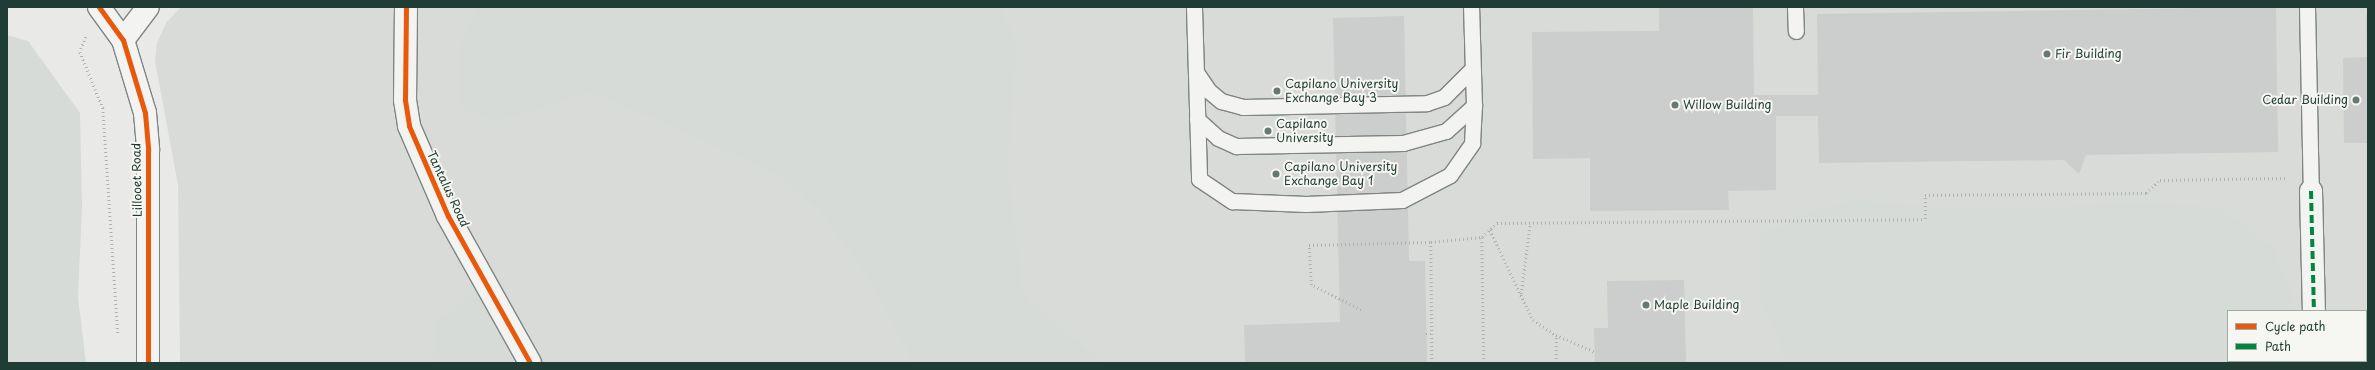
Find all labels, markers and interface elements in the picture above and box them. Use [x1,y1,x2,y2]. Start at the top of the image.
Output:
place label: Fir Building [2055,47,2121,61]
marker: Fir Building [2042,49,2052,59]
place label: Capilano University Exchange Bay 3 [1285,77,1398,105]
marker: Capilano University Exchange Bay 3 [1272,86,1282,96]
place label: Cedar Building [2262,93,2348,107]
marker: Cedar Building [2351,95,2361,105]
place label: Willow Building [1683,98,1772,112]
marker: Willow Building [1670,100,1680,110]
place label: Capilano University [1276,117,1334,145]
marker: Capilano University [1263,126,1273,136]
street label: Lillooet Road [129,143,145,217]
street label: Tantalus Road [424,148,472,230]
place label: Capilano University Exchange Bay 1 [1284,160,1397,188]
marker: Capilano University Exchange Bay 1 [1271,169,1281,179]
place label: Maple Building [1654,298,1740,312]
marker: Maple Building [1641,300,1651,310]
legend [2227,310,2367,362]
text: Cycle path [2265,317,2326,335]
text: Path [2265,337,2291,355]

